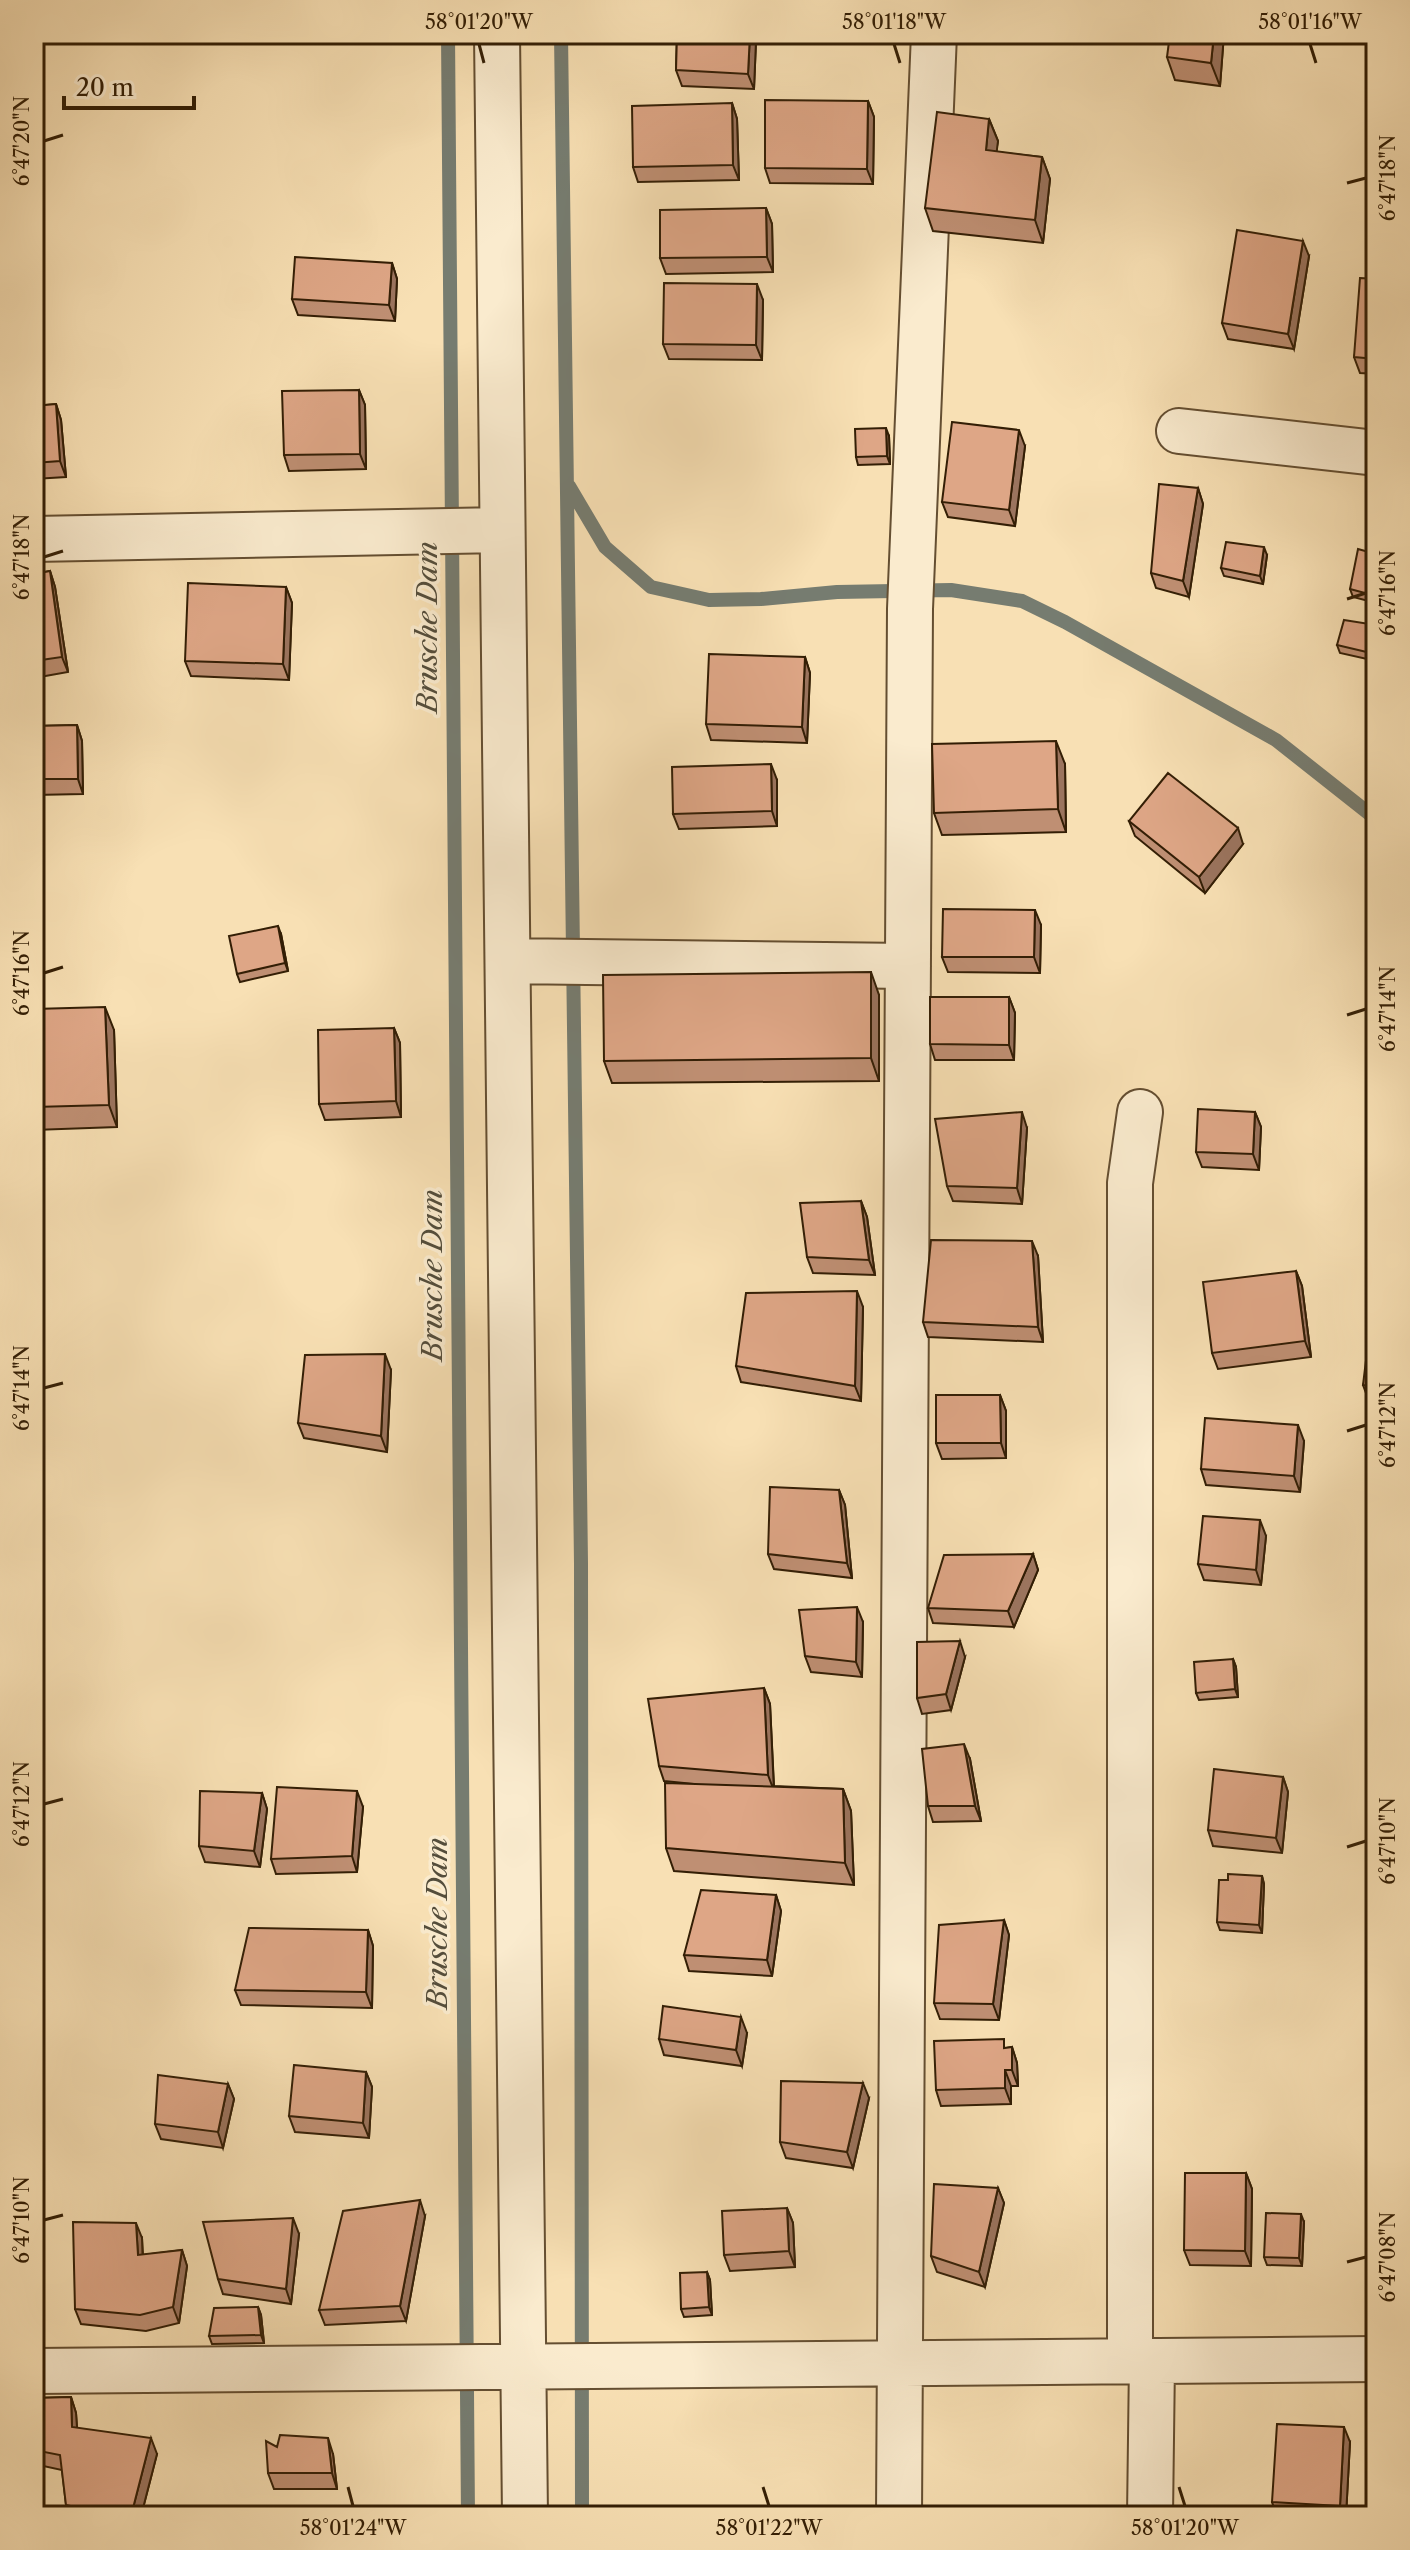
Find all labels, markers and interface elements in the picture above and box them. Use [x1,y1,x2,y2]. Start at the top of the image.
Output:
text: 58°01'20"W [425,10,534,34]
text: 58°01'18"W [842,10,947,34]
text: 58°01'16"W [1258,10,1363,34]
scale bar [64,60,194,110]
text: 20 m [76,73,134,102]
text: 6°47'20"N [10,96,34,186]
text: 6°47'18"N [1376,135,1400,221]
text: 6°47'18"N [10,514,34,600]
water label: Brusche Dam [410,541,444,715]
text: 6°47'16"N [1376,550,1400,636]
text: 6°47'16"N [10,930,34,1016]
text: 6°47'14"N [1376,966,1400,1052]
water label: Brusche Dam [415,1189,449,1363]
text: 6°47'14"N [10,1345,34,1431]
text: 6°47'12"N [1376,1382,1400,1468]
text: 6°47'12"N [10,1761,34,1847]
text: 6°47'10"N [1376,1797,1400,1885]
water label: Brusche Dam [420,1837,454,2011]
text: 6°47'10"N [10,2176,34,2264]
text: 6°47'08"N [1376,2212,1400,2302]
text: 58°01'24"W [300,2516,407,2540]
text: 58°01'22"W [716,2516,824,2540]
text: 58°01'20"W [1131,2516,1240,2540]

